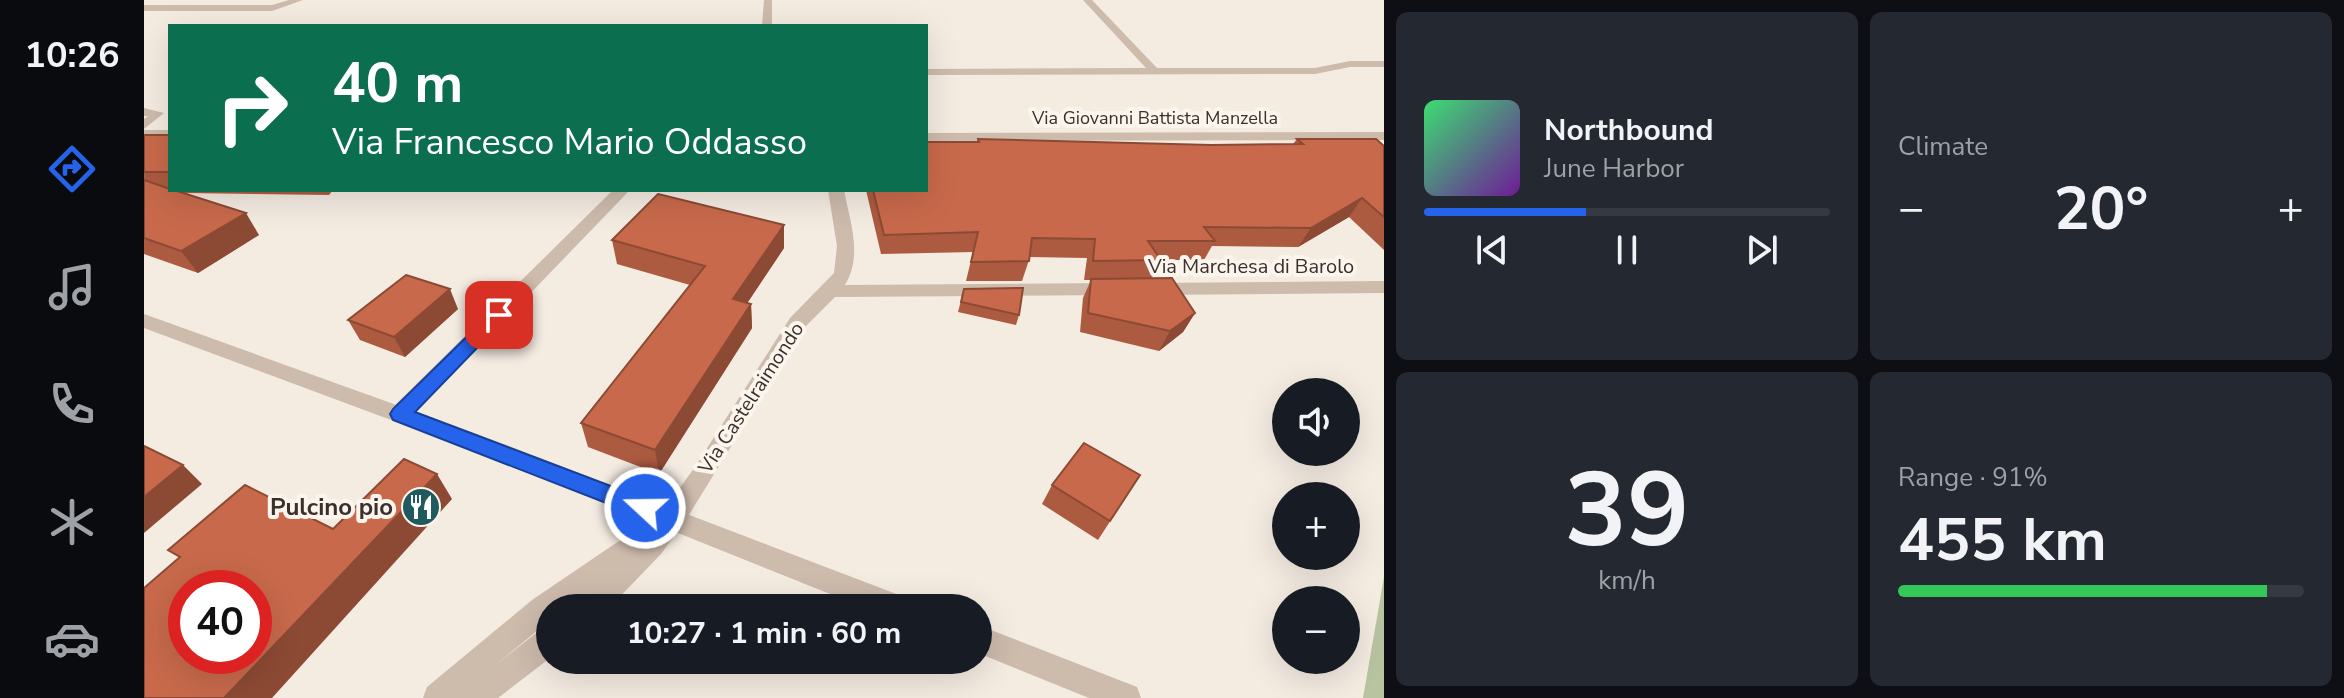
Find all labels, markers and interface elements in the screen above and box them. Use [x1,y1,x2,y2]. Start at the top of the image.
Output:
text: 10:26 [24,31,120,80]
text: 40 m [332,45,463,122]
icon: right [200,56,304,160]
street label: Via Giovanni Battista Manzella [1031,106,1278,130]
text: Northbound [1544,110,1714,151]
text: Via Francesco Mario Oddasso [332,118,807,167]
text: Climate [1898,129,1988,164]
icon: directions [44,141,100,197]
text: June Harbor [1544,151,1684,186]
text: 20° [2054,168,2148,250]
text: − [1898,179,1924,239]
text: + [2278,179,2304,239]
icon: previous [1470,228,1514,272]
icon: pause [1605,228,1649,272]
icon: next [1740,228,1784,272]
street label: Via Marchesa di Barolo [1147,253,1354,280]
icon: music [44,259,100,315]
pin [465,281,533,349]
icon: arrive [477,293,521,337]
street label: Via Castelraimondo [691,317,810,480]
icon: phone [44,376,100,432]
map controls [1272,378,1360,674]
button: sound [1272,378,1360,466]
text: 39 [1565,440,1689,582]
text: Range · 91% [1898,460,2048,495]
position arrow [603,466,687,550]
button: + [1272,482,1360,570]
restaurant icon: Pulcino pio [400,486,442,528]
place label: Pulcino pio [270,491,393,523]
icon: climate [44,494,100,550]
text: 455 km [1898,499,2107,581]
text: km/h [1598,563,1656,598]
speed limit sign: 40 [168,570,272,674]
button: − [1272,586,1360,674]
icon: car [44,611,100,667]
text: 10:27 · 1 min · 60 m [627,613,901,654]

